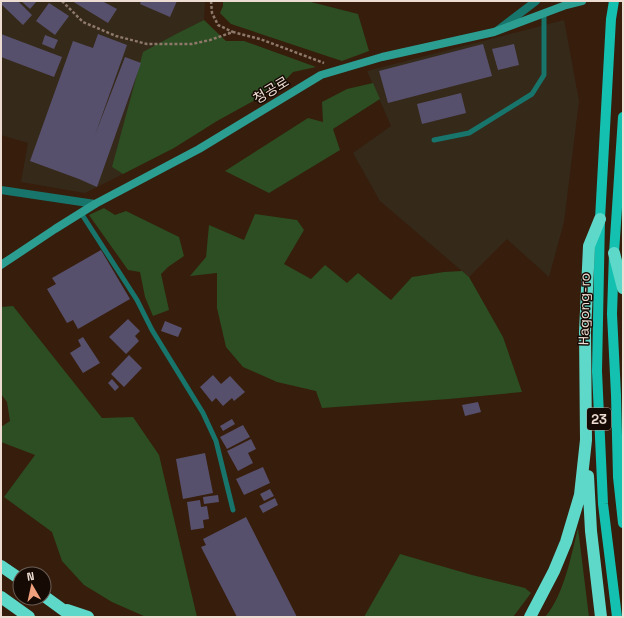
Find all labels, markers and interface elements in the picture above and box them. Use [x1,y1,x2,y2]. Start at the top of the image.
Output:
street label: 청공로 [250,72,292,108]
street label: Hagong-ro [574,273,594,345]
road number: 23 [587,408,611,430]
north arrow [12,566,52,606]
text: N [26,569,35,584]

